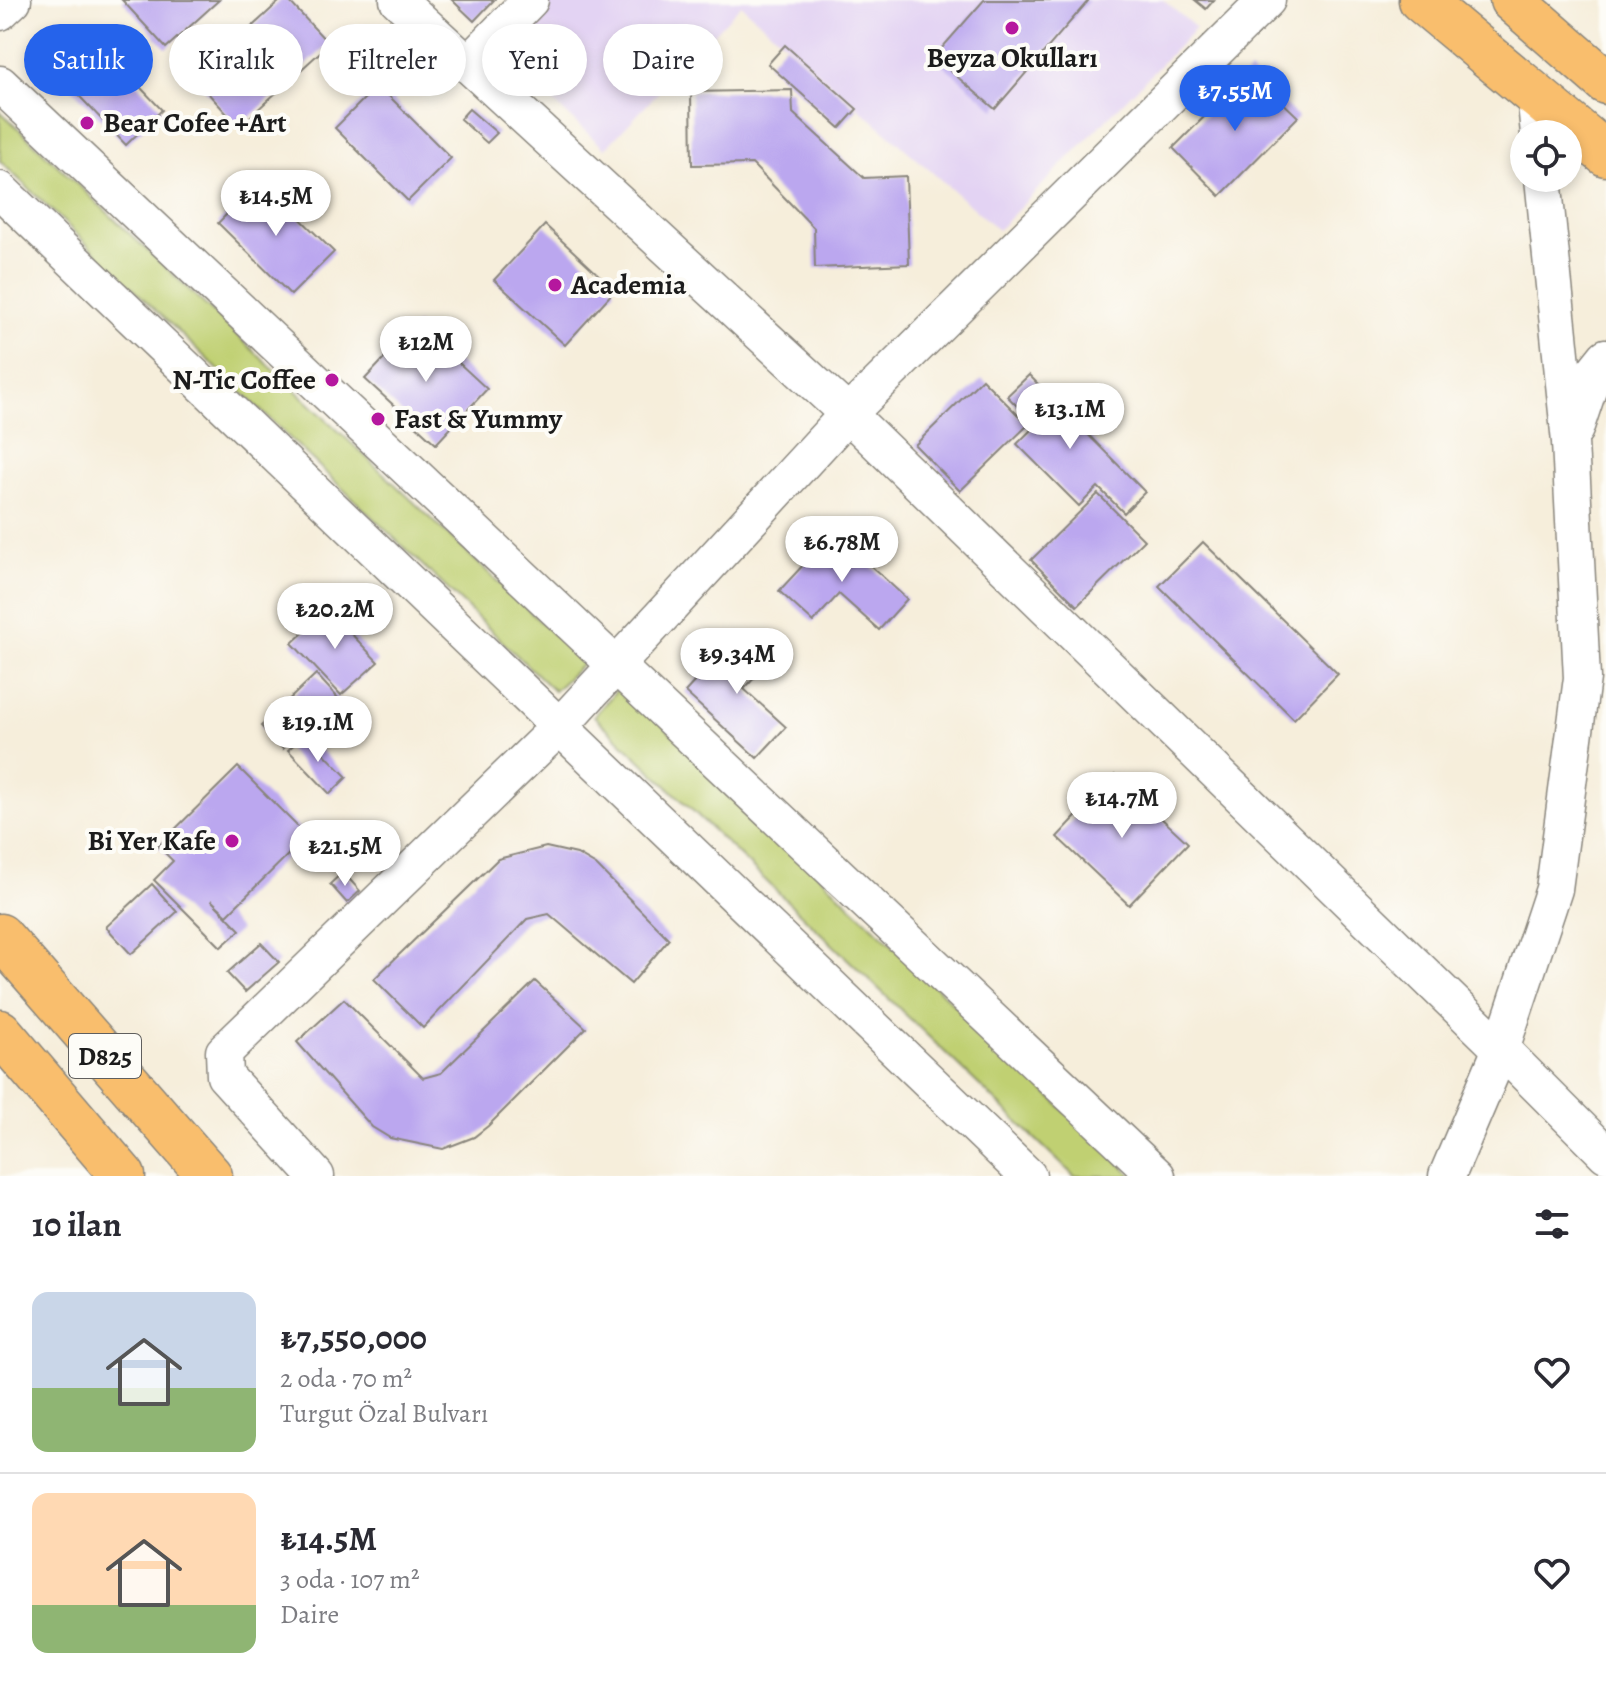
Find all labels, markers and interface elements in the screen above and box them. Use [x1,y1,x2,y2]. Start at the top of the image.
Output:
marker: Beyza Okulları [1003,19,1021,37]
chip: Satılık [24,24,153,96]
chip: Kiralık [169,24,303,96]
chip: Filtreler [319,24,466,96]
chip: Yeni [482,24,587,96]
chip: Daire [603,24,723,96]
place label: Beyza Okulları [926,39,1098,77]
pin: ₺7.55M [1170,65,1300,133]
text: ₺7.55M [1197,73,1273,108]
place label: Bear Cofee +Art [103,104,286,142]
marker: Bear Cofee +Art [78,114,96,132]
map controls [1510,120,1582,192]
button: locate [1510,120,1582,192]
pin: ₺14.5M [211,170,341,238]
text: ₺14.5M [239,178,313,213]
place label: Academia [570,266,687,304]
marker: Academia [546,276,564,294]
pin: ₺12M [379,316,473,384]
text: ₺12M [398,324,454,359]
place label: N-Tic Coffee [172,361,316,399]
marker: N-Tic Coffee [323,371,341,389]
pin: ₺13.1M [1005,383,1135,451]
text: ₺13.1M [1034,391,1106,426]
place label: Fast & Yummy [394,400,563,438]
marker: Fast & Yummy [369,410,387,428]
pin: ₺6.78M [777,516,907,584]
text: ₺6.78M [803,524,881,559]
pin: ₺20.2M [270,583,400,651]
text: ₺20.2M [295,591,375,626]
pin: ₺9.34M [672,628,802,696]
text: ₺9.34M [698,636,776,671]
pin: ₺19.1M [253,696,383,764]
text: ₺19.1M [282,704,354,739]
pin: ₺14.7M [1057,772,1187,840]
text: ₺14.7M [1085,780,1159,815]
pin: ₺21.5M [280,820,410,888]
place label: Bi Yer Kafe [87,822,216,860]
text: ₺21.5M [308,828,382,863]
marker: Bi Yer Kafe [223,832,241,850]
road number: D825 [69,1034,141,1078]
text: 10 ilan [32,1201,122,1248]
icon: filters [1530,1202,1574,1246]
text: ₺7,550,000 [280,1314,427,1361]
icon: home [96,1324,192,1420]
icon: heart [1530,1350,1574,1394]
text: 2 oda · 70 m² [280,1361,412,1396]
text: Turgut Özal Bulvarı [280,1396,488,1431]
text: ₺14.5M [280,1515,377,1562]
icon: home [96,1525,192,1621]
icon: heart [1530,1551,1574,1595]
text: 3 oda · 107 m² [280,1562,419,1597]
text: Daire [280,1597,339,1632]

